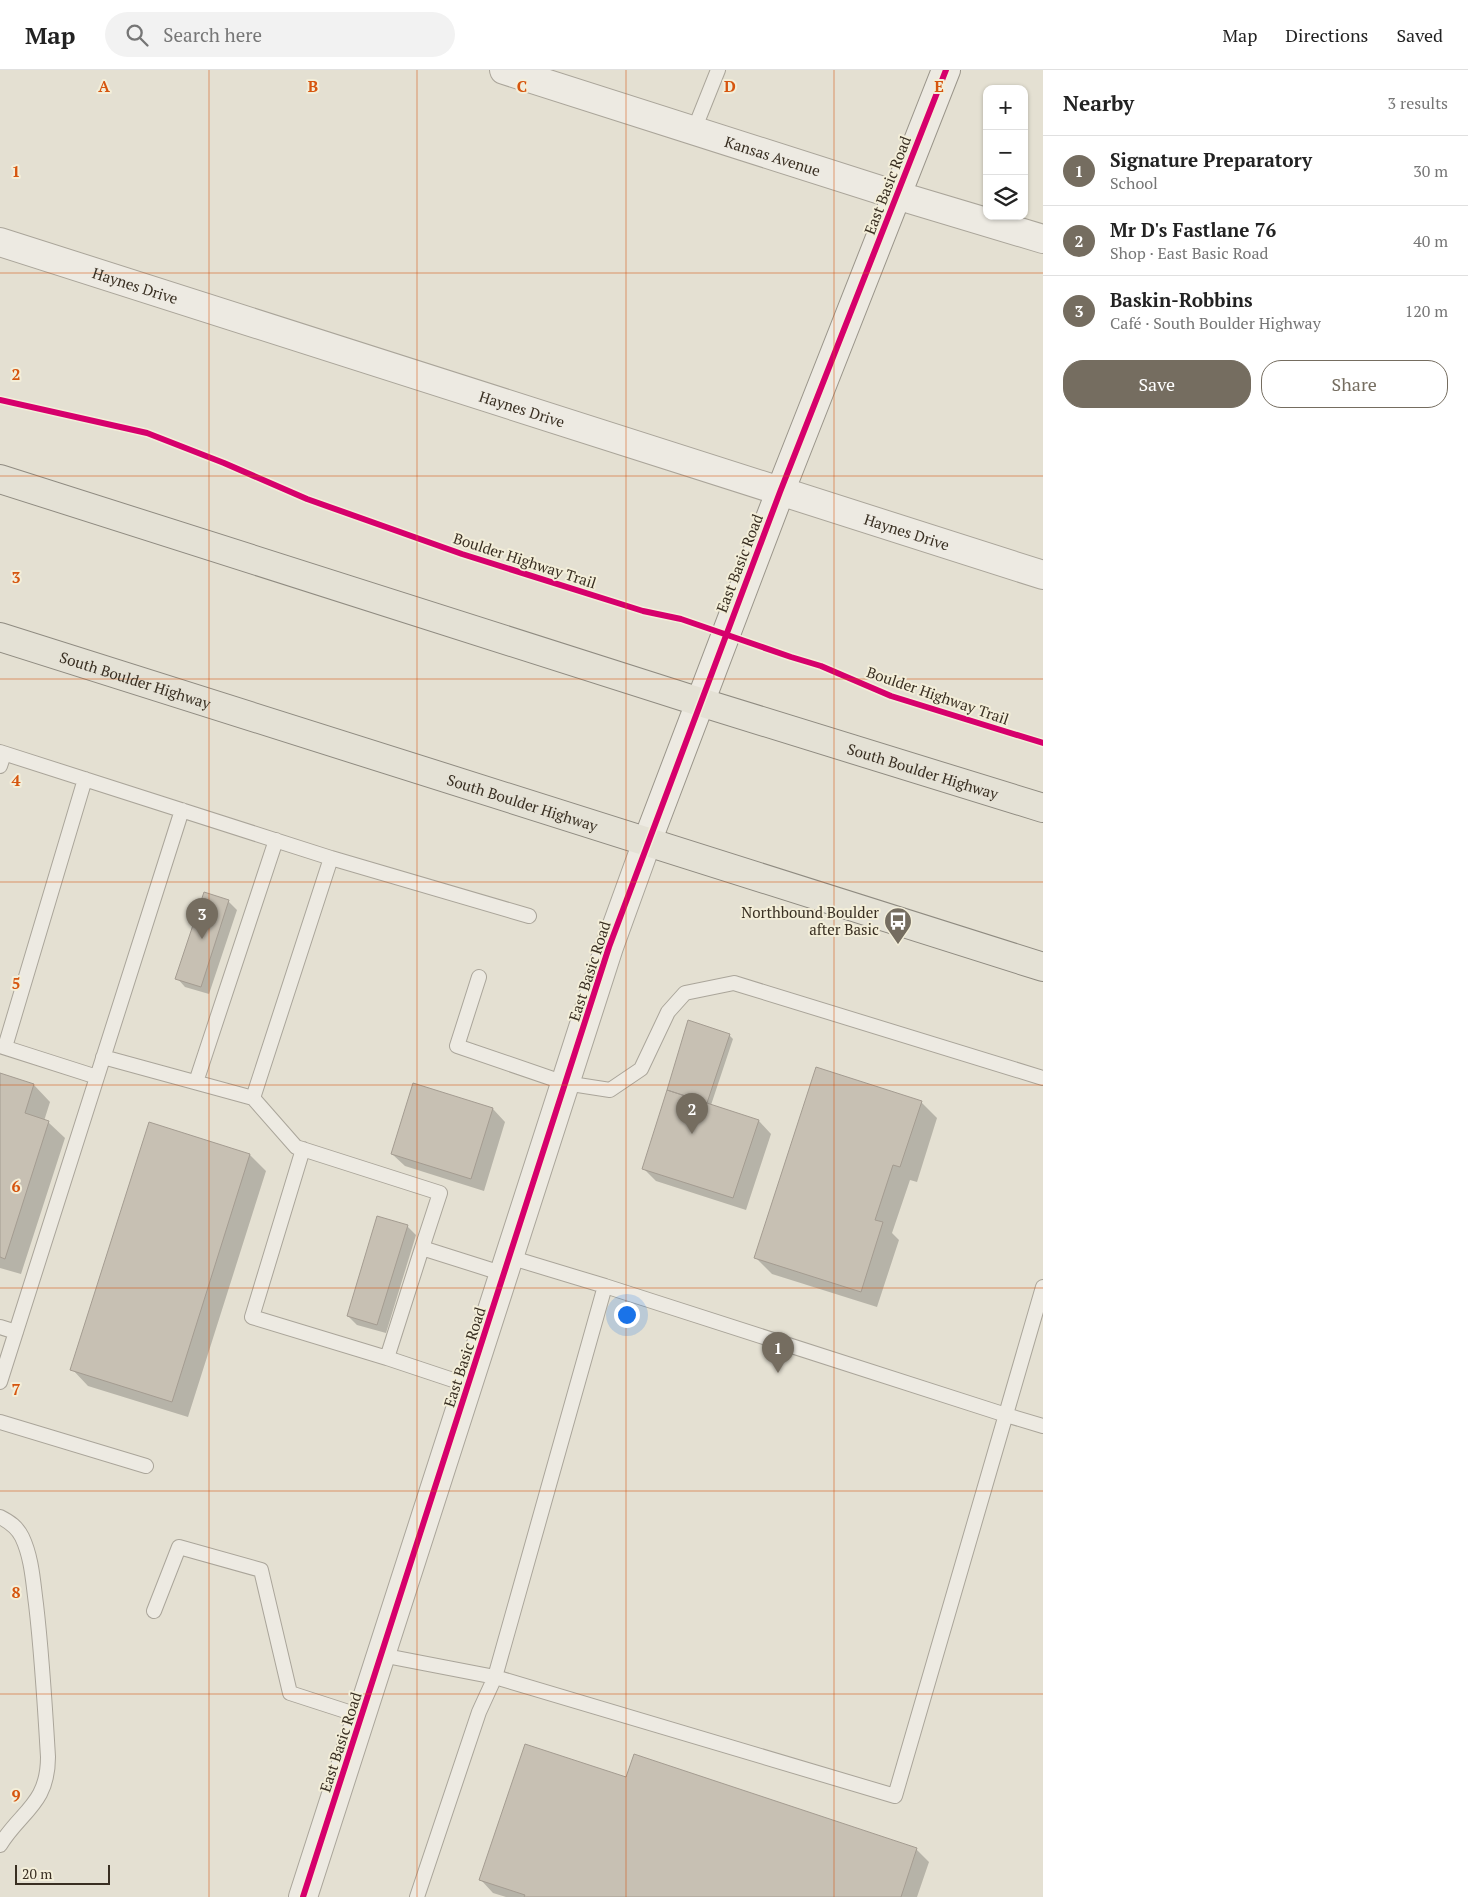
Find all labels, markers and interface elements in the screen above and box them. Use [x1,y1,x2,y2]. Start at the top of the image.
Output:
search box [105,12,455,57]
text: Map [25,19,75,51]
icon: search [123,21,151,49]
text: Search here [163,22,262,47]
text: Map [1222,23,1257,47]
text: Directions [1285,23,1368,47]
text: Saved [1396,23,1443,47]
text: A [98,75,110,97]
text: B [308,75,318,97]
text: C [517,75,527,97]
text: D [724,75,736,97]
text: E [934,75,944,97]
map controls [983,85,1028,220]
button: + [983,85,1028,130]
text: Nearby [1063,89,1134,117]
text: 3 results [1388,92,1448,114]
button: − [983,130,1028,175]
street label: Kansas Avenue [722,131,823,180]
street label: East Basic Road [859,133,915,237]
text: Signature Preparatory [1110,147,1312,172]
text: 1 [11,160,21,182]
text: 1 [1074,160,1084,182]
text: 30 m [1413,160,1448,182]
text: School [1110,172,1158,194]
button: layers [983,175,1028,220]
text: Mr D's Fastlane 76 [1110,217,1276,242]
text: 2 [1074,230,1084,252]
text: 40 m [1413,230,1448,252]
text: Shop · East Basic Road [1110,242,1268,264]
street label: Haynes Drive [90,262,180,308]
text: Baskin-Robbins [1110,287,1253,312]
text: 3 [1074,300,1084,322]
text: 120 m [1405,300,1448,322]
text: Café · South Boulder Highway [1110,312,1321,334]
button: Save [1063,360,1251,408]
button: Share [1261,360,1448,408]
text: 2 [11,363,21,385]
street label: Haynes Drive [477,386,567,432]
street label: Haynes Drive [862,509,952,555]
street label: East Basic Road [711,511,767,615]
street label: Boulder Highway Trail [451,527,599,593]
text: 3 [11,566,21,588]
street label: South Boulder Highway [57,647,214,713]
street label: Boulder Highway Trail [864,661,1012,729]
street label: South Boulder Highway [845,738,1001,804]
text: 4 [11,769,21,791]
street label: South Boulder Highway [445,769,601,836]
pin: 3 [186,898,218,939]
place label: Northbound Boulder after Basic [741,902,879,939]
bus stop icon: Northbound Boulder after Basic [883,906,913,945]
street label: East Basic Road [563,918,615,1024]
text: 5 [11,972,21,994]
pin: 2 [676,1093,708,1134]
text: 6 [11,1175,21,1197]
your location [614,1302,640,1328]
street label: East Basic Road [438,1304,490,1410]
pin: 1 [762,1332,794,1373]
text: 7 [11,1378,21,1400]
text: 8 [11,1581,21,1603]
street label: East Basic Road [314,1689,366,1795]
text: 9 [11,1784,21,1806]
scale bar [15,1862,110,1885]
text: 20 m [22,1864,52,1883]

